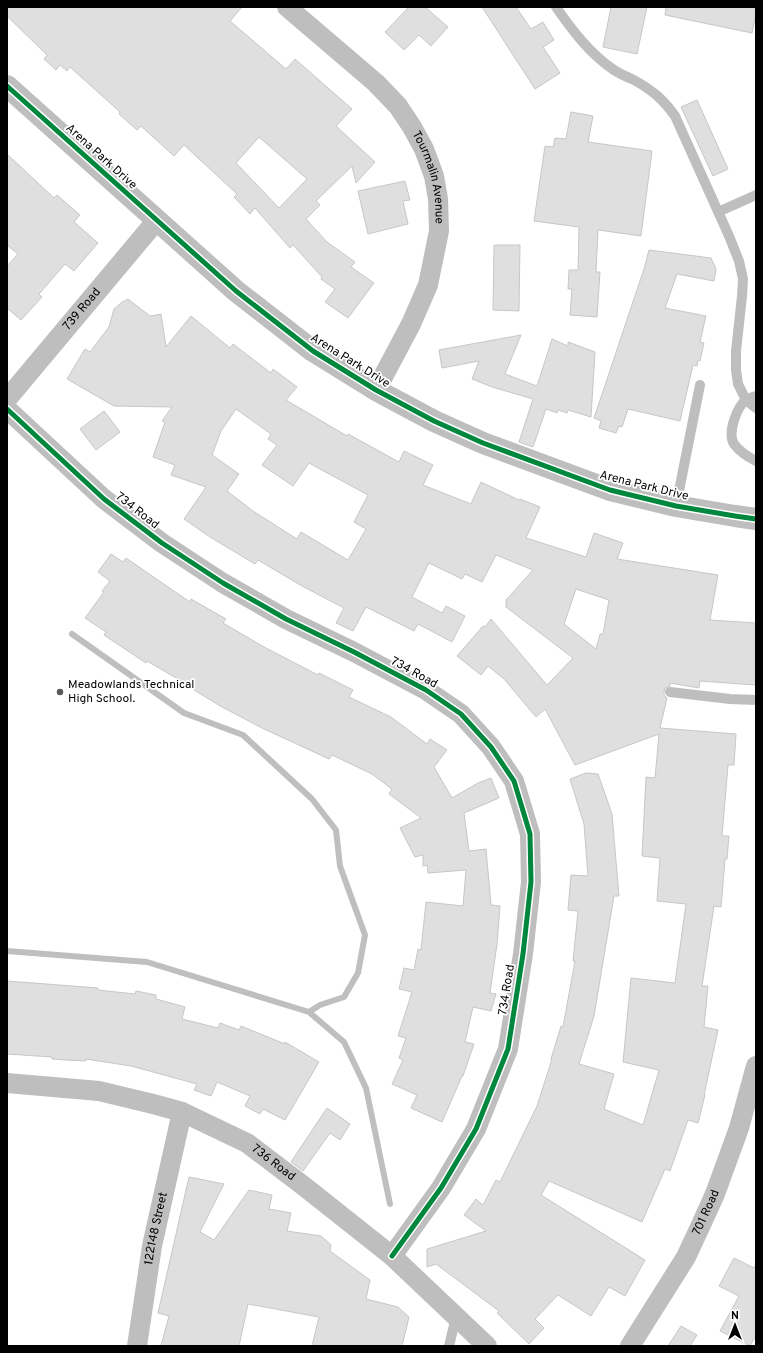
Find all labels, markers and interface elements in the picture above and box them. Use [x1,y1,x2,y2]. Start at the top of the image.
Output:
street label: Arena Park Drive [62,121,140,193]
street label: Tourmalin Avenue [408,128,447,224]
street label: 739 Road [60,285,105,334]
street label: Arena Park Drive [307,330,393,392]
street label: Arena Park Drive [598,467,690,505]
street label: 734 Road [112,489,162,533]
street label: 734 Road [388,654,440,692]
place label: Meadowlands Technical High School. [68,677,194,707]
marker: Meadowlands Technical High School. [55,687,65,697]
street label: 734 Road [495,963,519,1017]
street label: 736 Road [248,1141,299,1185]
street label: 701 Road [689,1188,724,1238]
street label: 122148 Street [141,1191,172,1266]
north arrow [715,1305,755,1345]
text: N [731,1309,739,1323]

